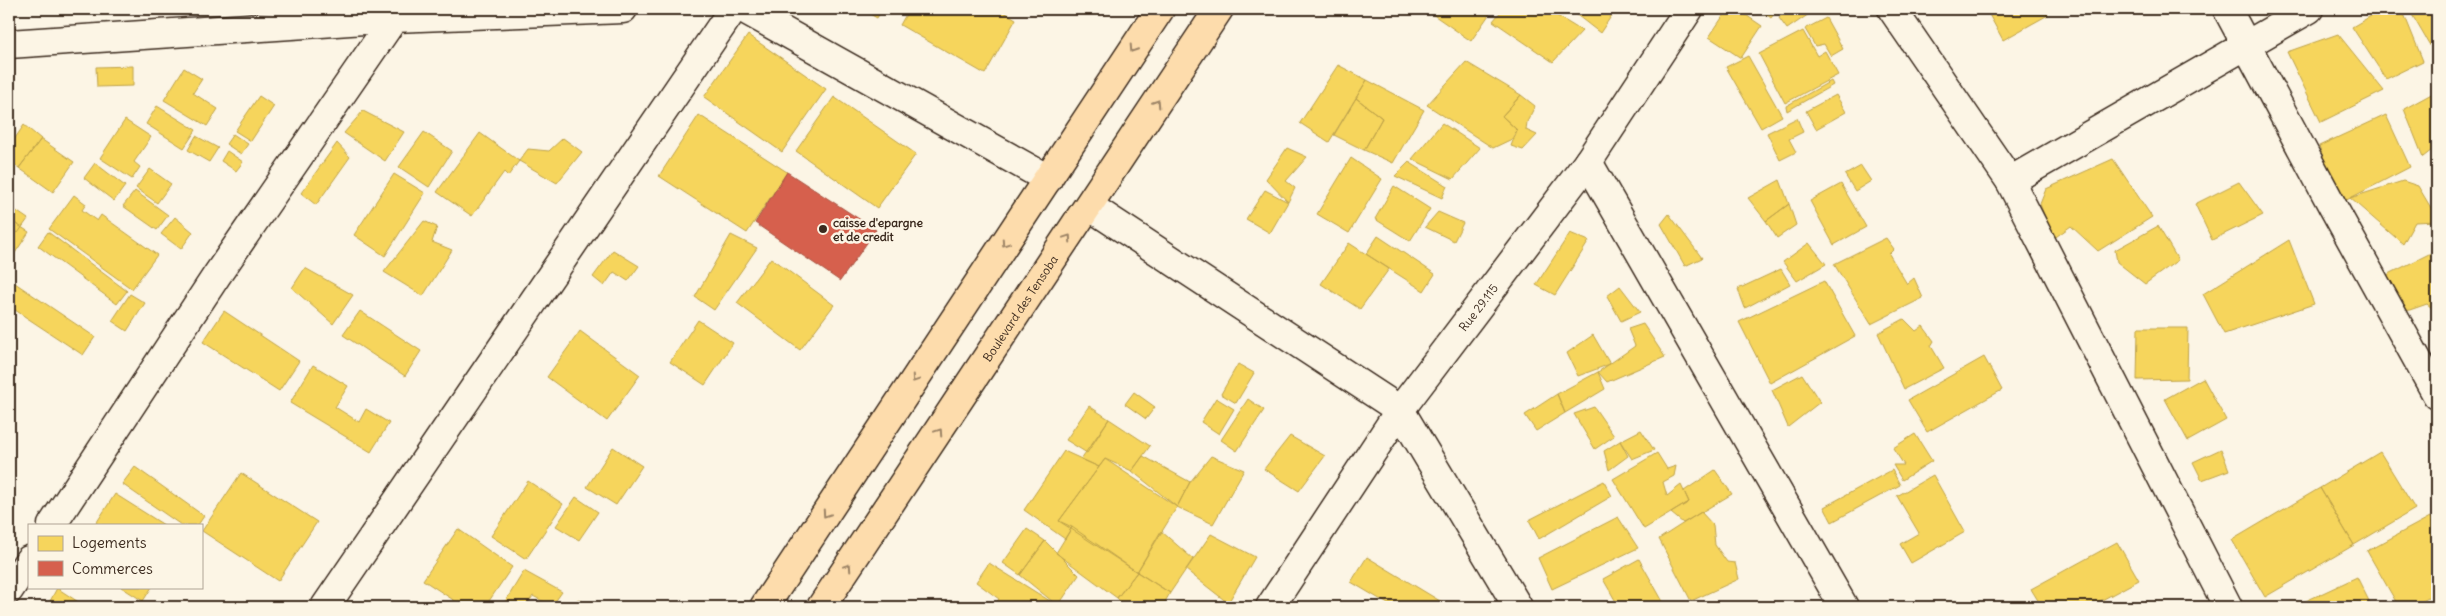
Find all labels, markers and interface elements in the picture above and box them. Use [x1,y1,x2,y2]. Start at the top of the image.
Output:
one-way arrow [1130,44,1139,53]
one-way arrow [1151,99,1160,108]
place label: caisse d'epargne et de credit [833,215,923,244]
marker: caisse d'epargne et de credit [817,223,829,235]
one-way arrow [1062,235,1071,244]
one-way arrow [1002,238,1011,247]
street label: Boulevard des Tensoba [979,252,1061,364]
street label: Rue 29.115 [1455,280,1501,334]
one-way arrow [912,374,922,383]
one-way arrow [932,428,942,437]
one-way arrow [822,509,832,518]
legend [28,524,202,588]
text: Logements [72,533,147,552]
text: Commerces [72,559,153,578]
one-way arrow [842,563,851,572]

